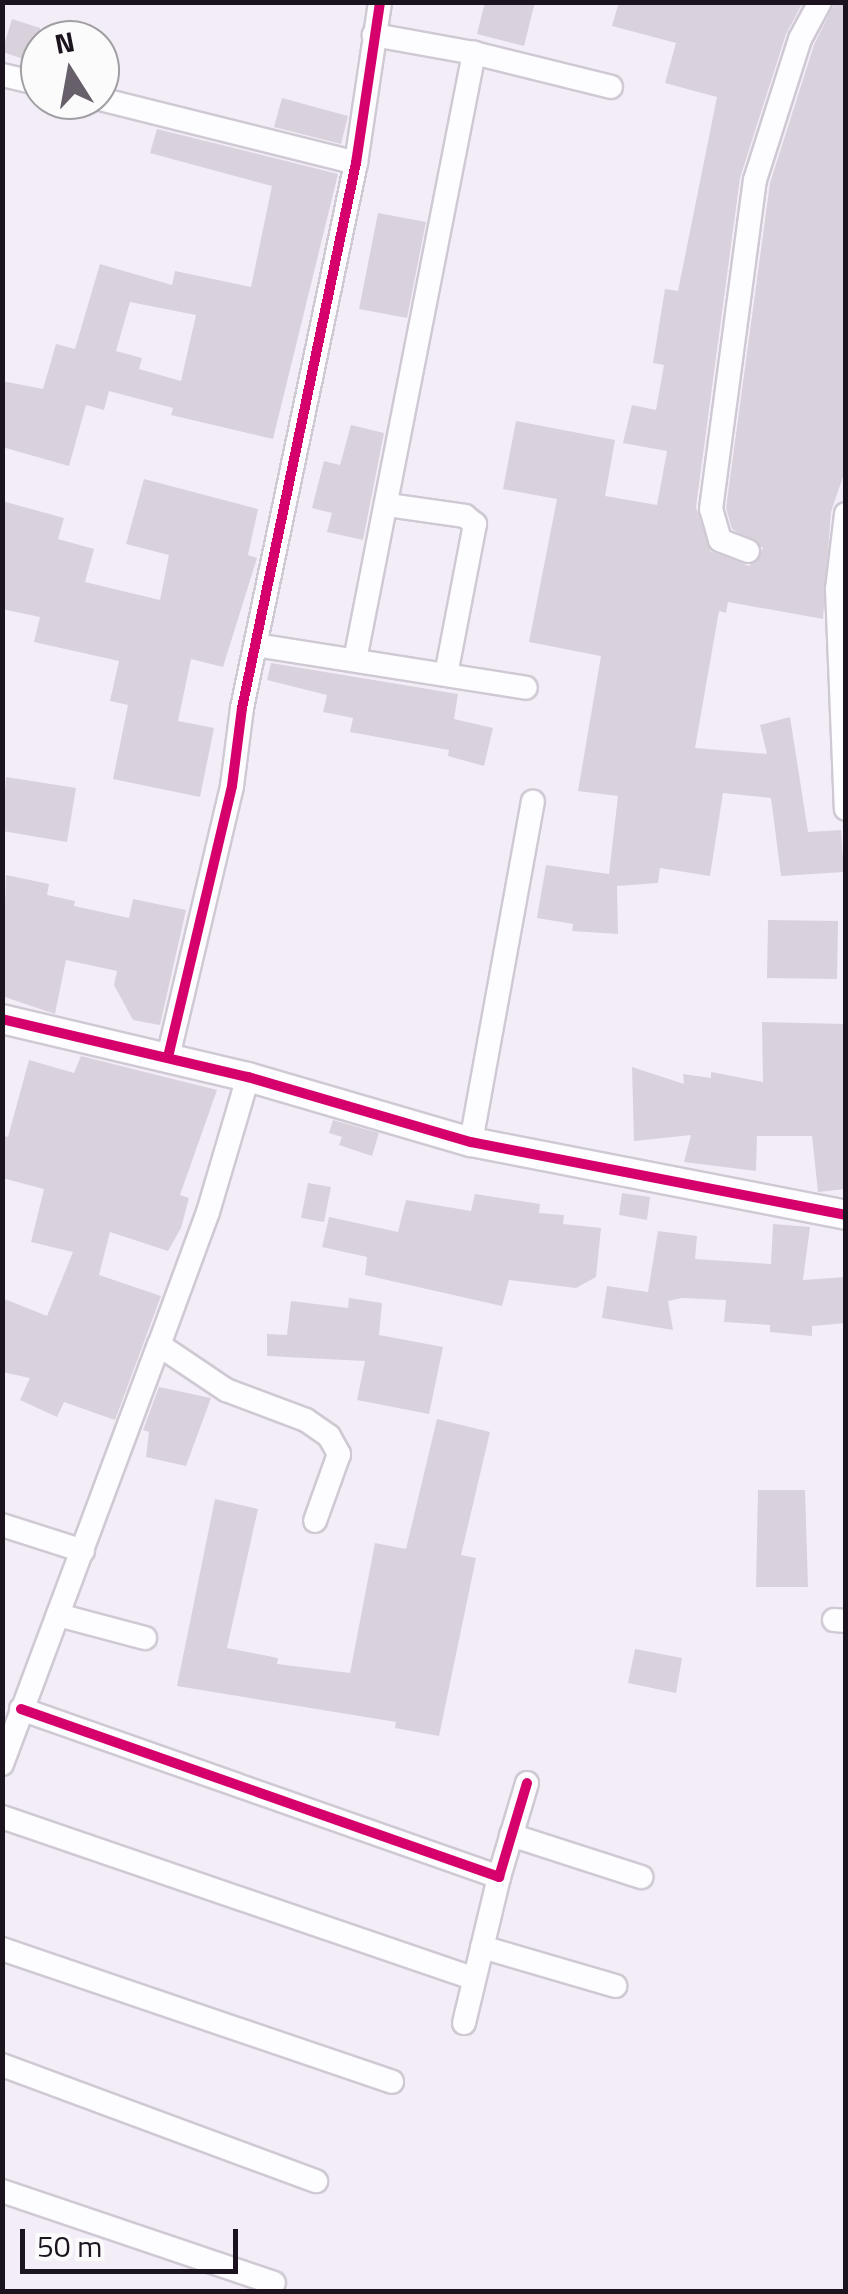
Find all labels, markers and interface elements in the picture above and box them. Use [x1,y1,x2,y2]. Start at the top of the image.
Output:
text: N [51,19,78,65]
north arrow [20,20,120,120]
scale bar [25,2209,242,2271]
text: 50 m [37,2223,102,2269]

